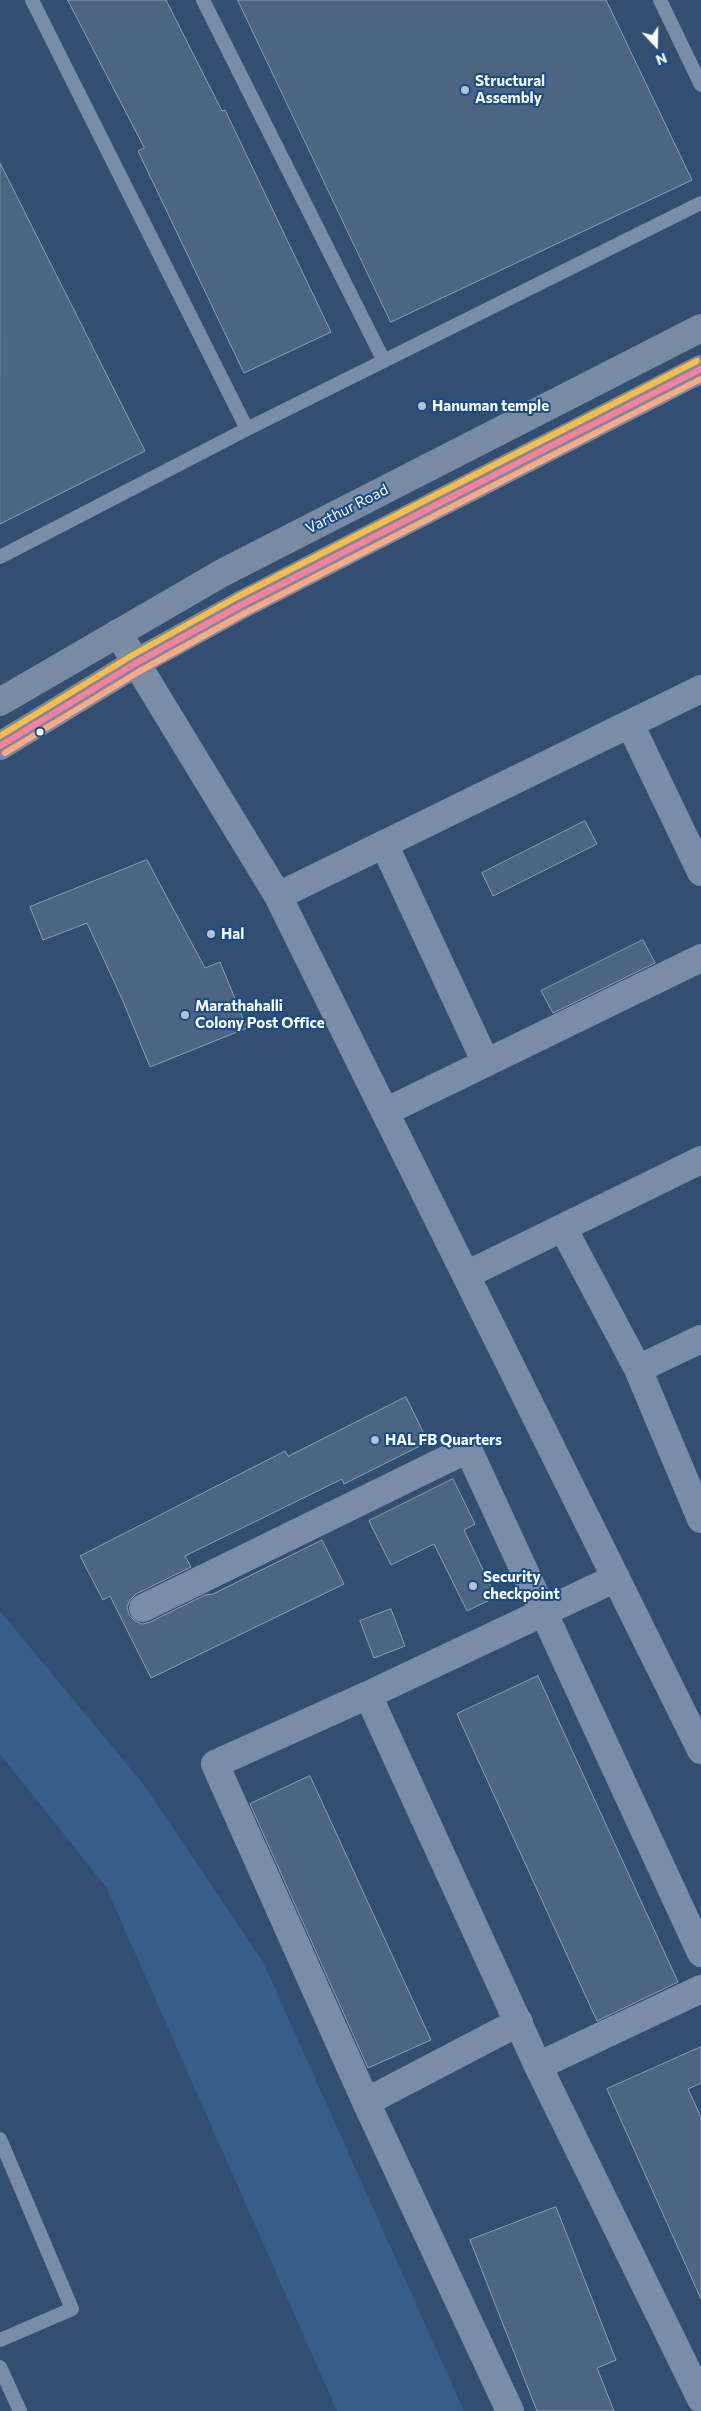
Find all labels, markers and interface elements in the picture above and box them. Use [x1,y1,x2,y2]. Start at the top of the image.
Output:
north arrow [631,20,681,70]
text: N [654,50,670,69]
place label: Structural Assembly [475,72,545,107]
marker: Structural Assembly [459,84,471,96]
place label: Hanuman temple [432,397,549,415]
marker: Hanuman temple [416,400,428,412]
street label: Varthur Road [303,480,391,538]
unlabelled marker [35,727,45,737]
place label: Hal [221,925,244,943]
marker: Hal [205,928,217,940]
place label: Marathahalli Colony Post Office [195,997,325,1032]
marker: Marathahalli Colony Post Office [179,1009,191,1021]
place label: HAL FB Quarters [385,1431,502,1449]
marker: HAL FB Quarters [369,1434,381,1446]
place label: Security checkpoint [483,1568,560,1603]
marker: Security checkpoint [467,1580,479,1592]

